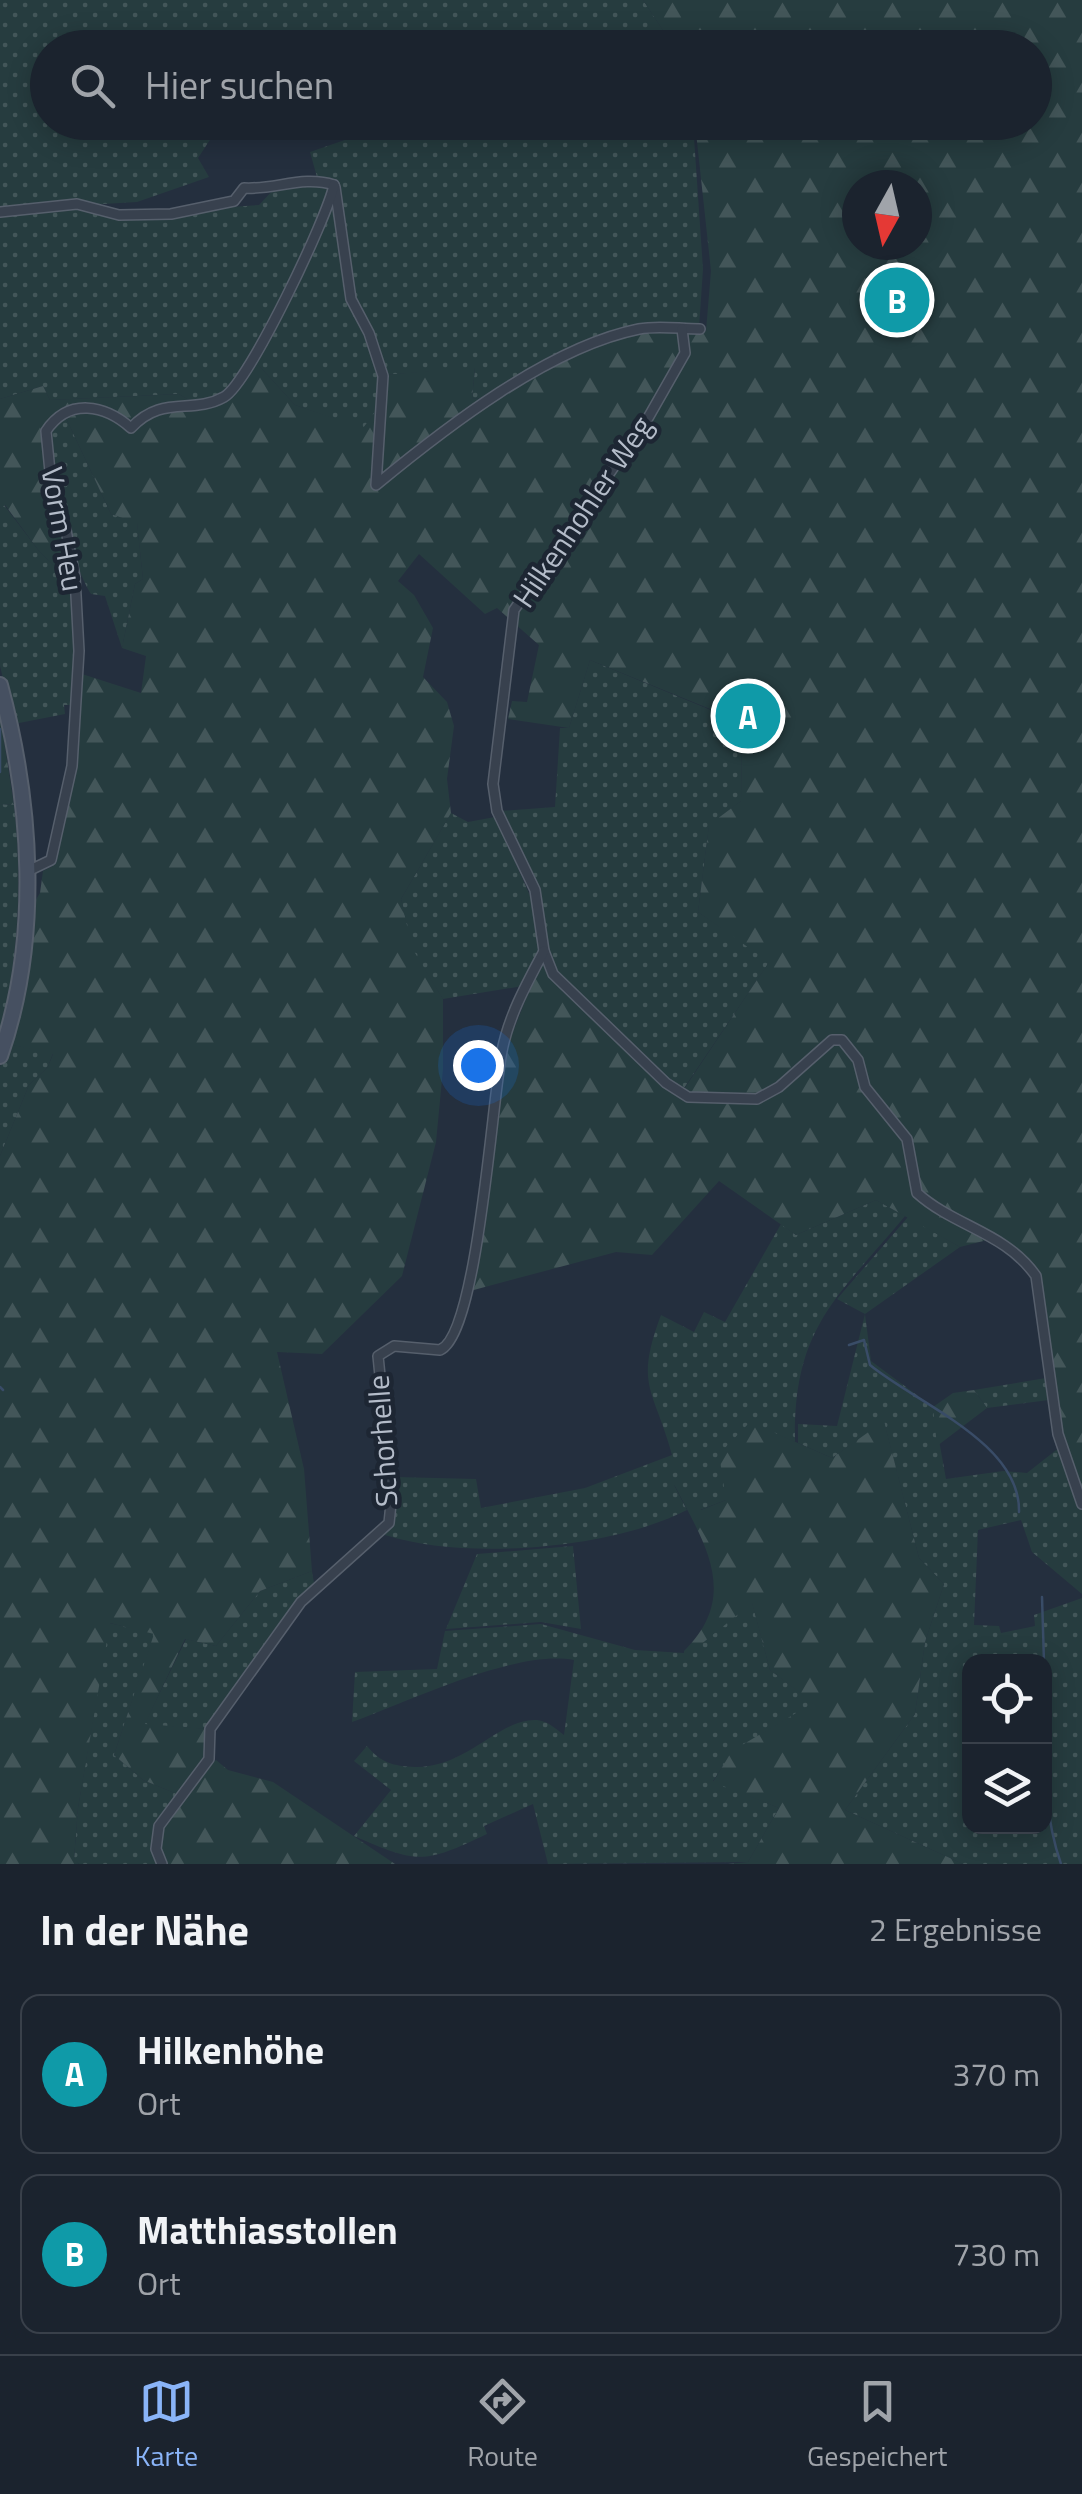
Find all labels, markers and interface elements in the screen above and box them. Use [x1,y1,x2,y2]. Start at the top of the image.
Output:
search box [30,30,1052,140]
text: Hier suchen [145,56,334,114]
icon: search [65,58,120,113]
north arrow [842,170,932,260]
pin: B [864,262,930,338]
street label: Hilkenhohler Weg [501,406,663,617]
street label: Vorm Heu [29,463,97,595]
pin: A [716,678,780,754]
your location [453,1040,504,1091]
street label: Schorhelle [354,1374,410,1508]
map controls [962,1654,1052,1834]
button: locate [962,1654,1052,1744]
button: layers [962,1744,1052,1834]
text: In der Nähe [40,1897,249,1961]
text: 2 Ergebnisse [869,1905,1042,1953]
text: Hilkenhöhe [137,2021,324,2079]
text: A [65,2050,84,2098]
text: 370 m [952,2050,1040,2098]
text: Ort [137,2079,180,2127]
text: Matthiasstollen [137,2201,398,2259]
text: B [65,2230,84,2278]
text: 730 m [952,2230,1040,2278]
text: Ort [137,2259,180,2307]
tab: Karte [135,2374,198,2477]
tab: Route [467,2374,538,2477]
tab: Gespeichert [807,2374,947,2477]

